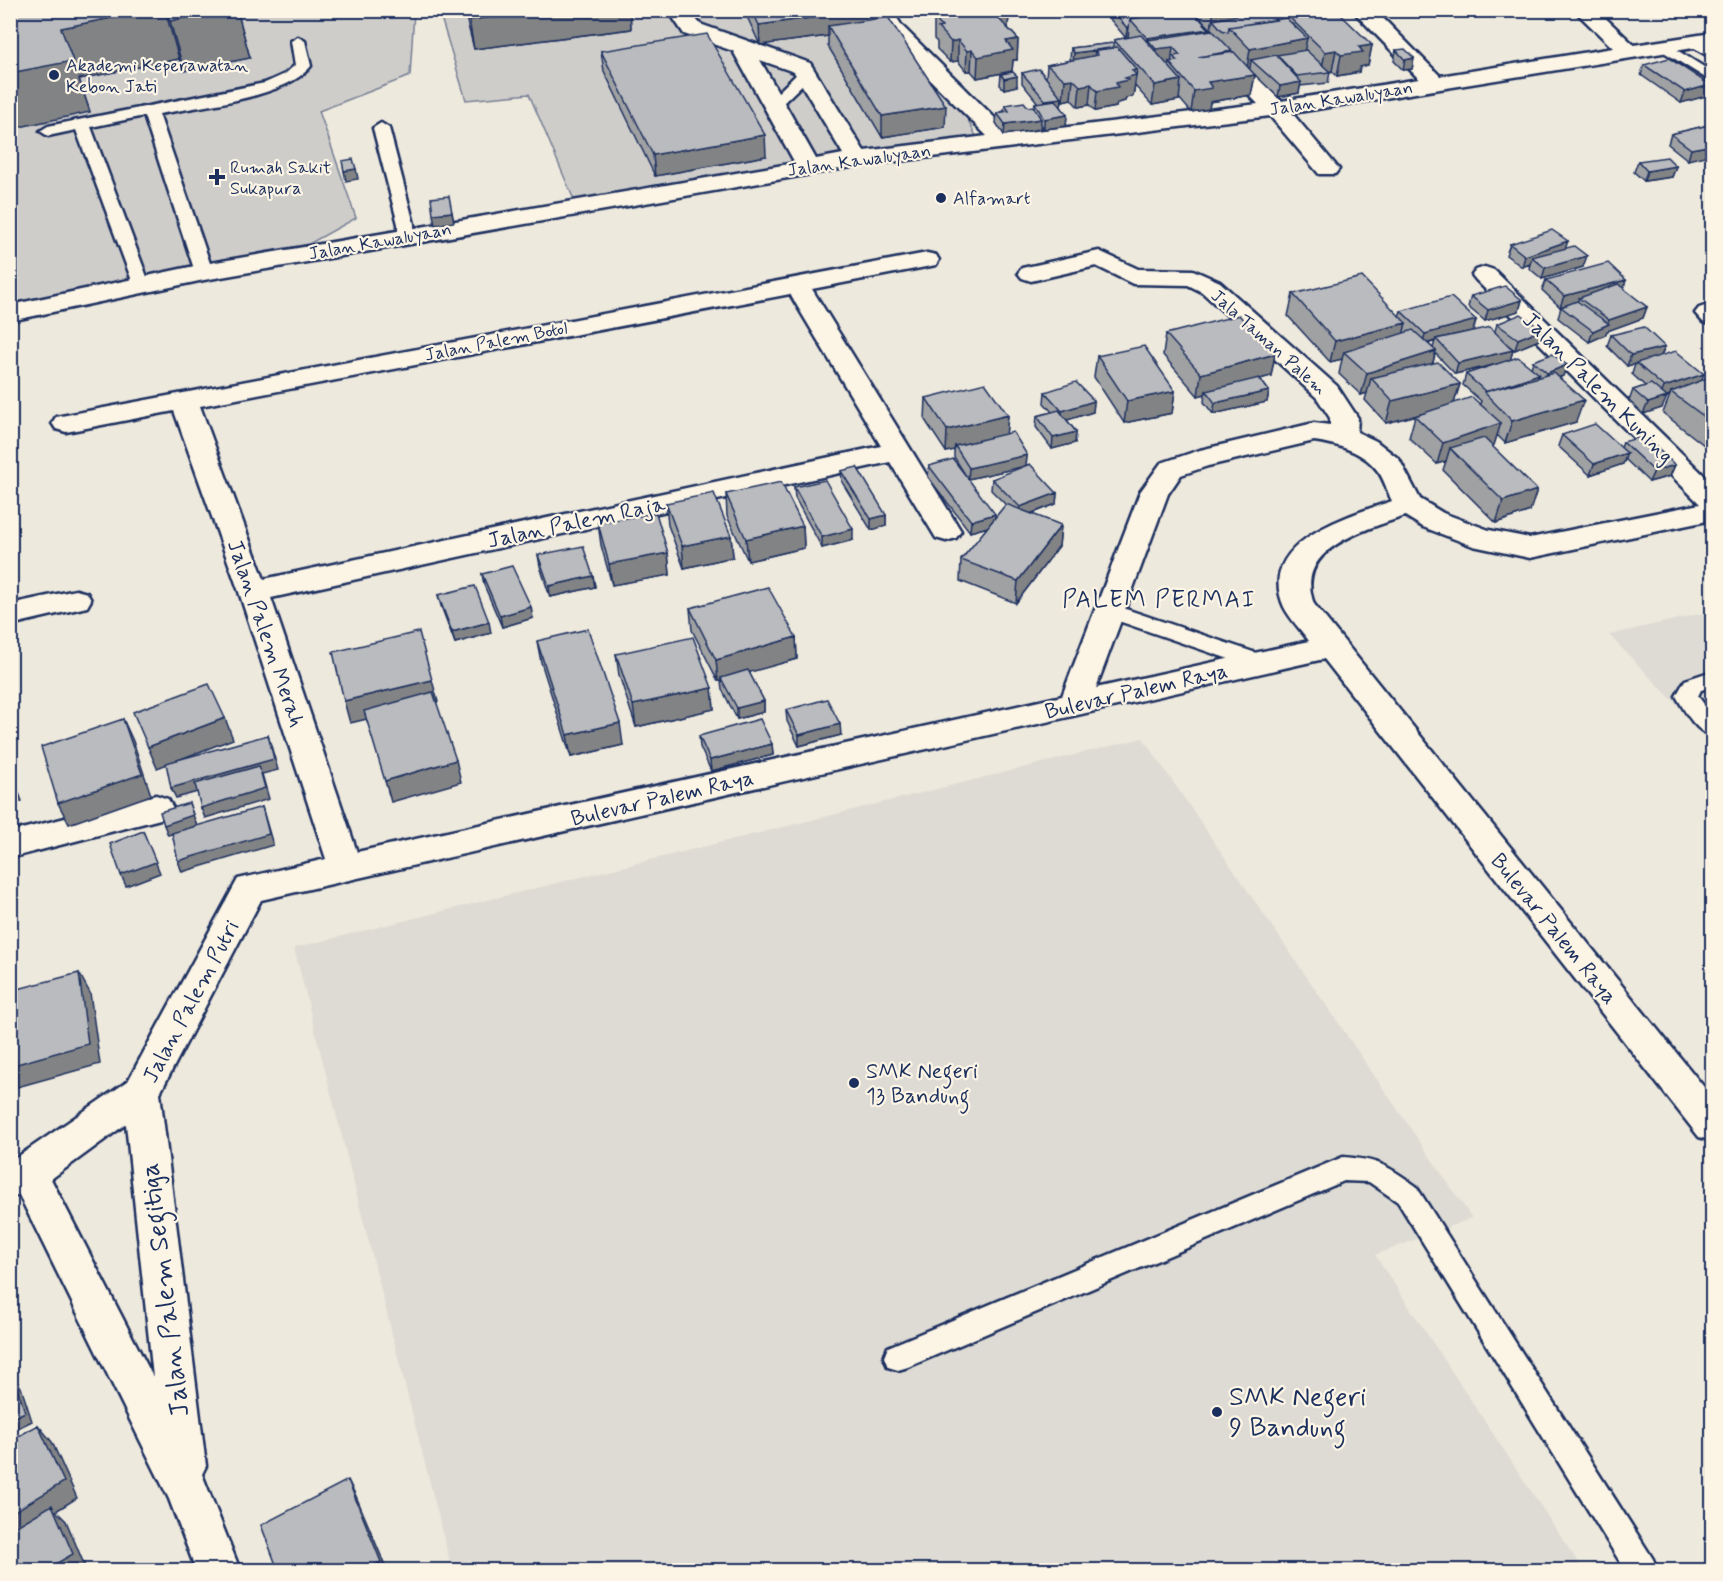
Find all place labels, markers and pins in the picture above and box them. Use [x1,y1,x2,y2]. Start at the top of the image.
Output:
place label: Akademi Keperawatan Kebon Jati [66,54,248,99]
marker: Akademi Keperawatan Kebon Jati [47,68,61,82]
place label: Rumah Sakit Sukapura [230,156,331,201]
marker: Rumah Sakit Sukapura [208,168,226,186]
place label: Alfamart [953,187,1031,211]
marker: Alfamart [934,191,948,205]
place label: SMK Negeri 13 Bandung [866,1058,978,1114]
marker: SMK Negeri 13 Bandung [847,1076,861,1090]
place label: SMK Negeri 9 Bandung [1229,1380,1366,1449]
marker: SMK Negeri 9 Bandung [1210,1405,1224,1419]

